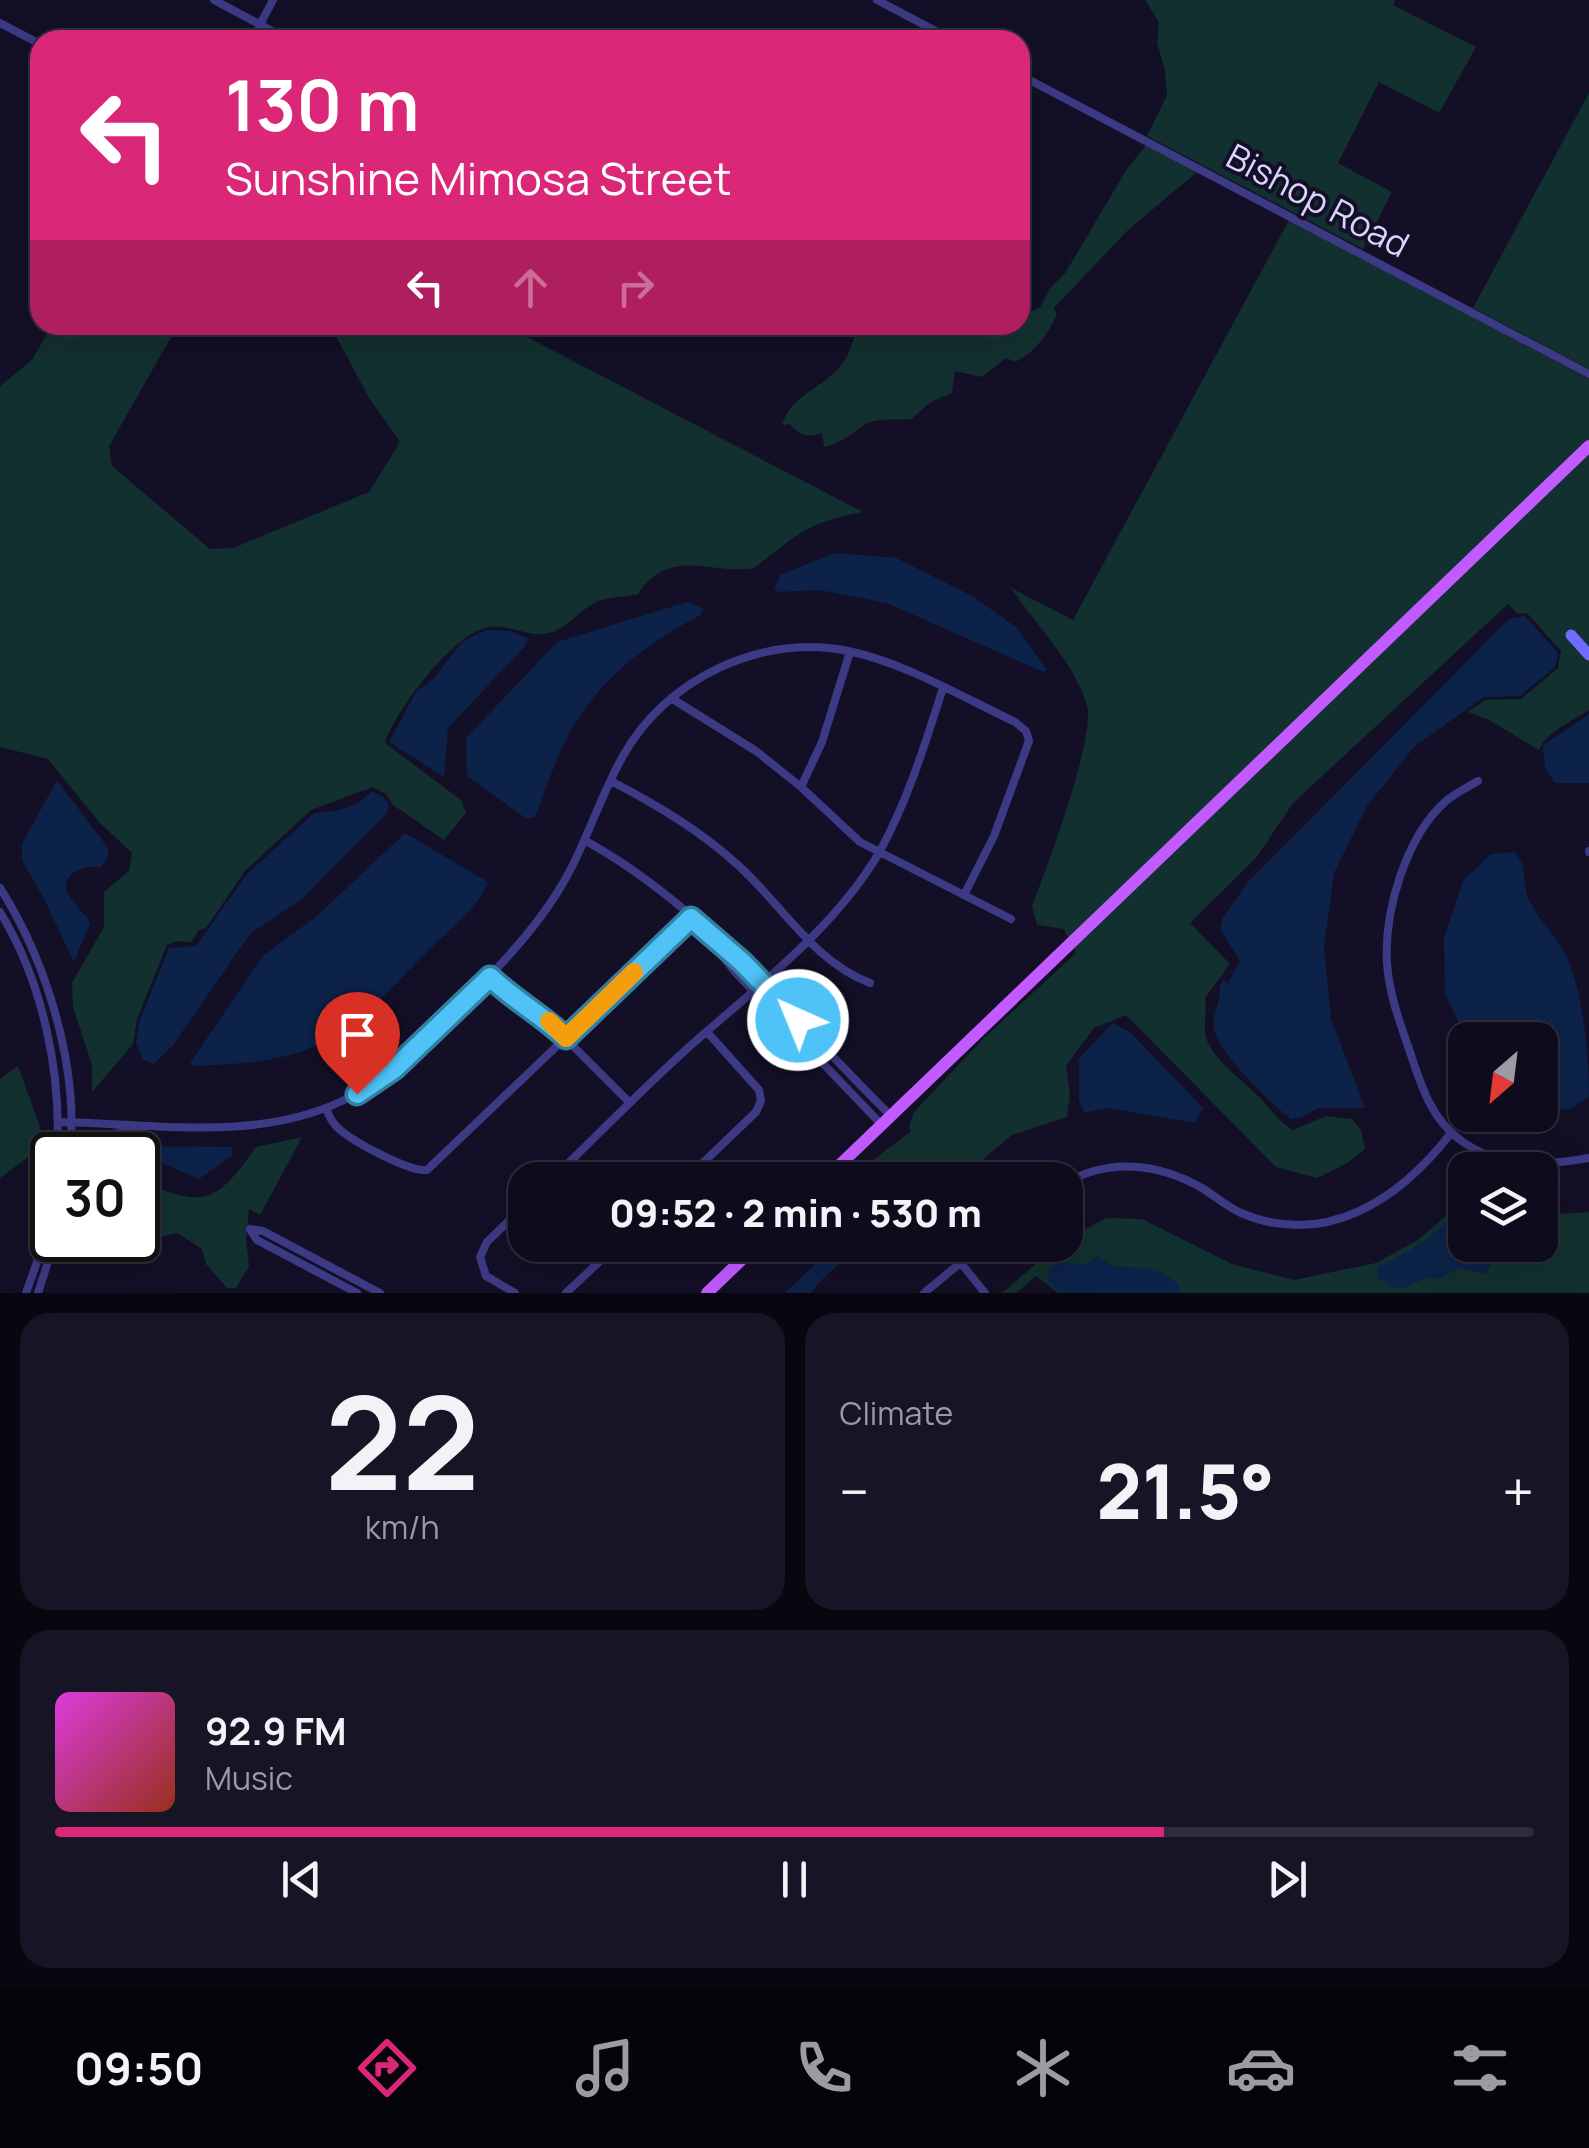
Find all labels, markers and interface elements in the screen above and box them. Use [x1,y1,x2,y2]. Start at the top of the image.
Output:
text: 130 m [225,56,419,152]
icon: left [60,70,190,200]
street label: Bishop Road [1218,132,1418,268]
text: Sunshine Mimosa Street [225,147,731,209]
icon: left [398,260,453,315]
icon: ahead [503,260,558,315]
icon: right [608,260,663,315]
position arrow [746,968,850,1072]
pin [315,992,400,1095]
icon: arrive [330,1007,385,1062]
north arrow [1448,1022,1558,1132]
map controls [1448,1022,1558,1262]
speed limit sign: 30 [30,1132,160,1262]
button: layers [1448,1152,1558,1262]
text: 09:52 · 2 min · 530 m [609,1186,982,1238]
text: 22 [325,1351,480,1529]
text: Climate [840,1391,953,1435]
text: 21.5° [1097,1439,1275,1542]
text: − [840,1453,869,1529]
text: + [1502,1453,1534,1529]
text: km/h [365,1505,439,1549]
text: 92.9 FM [205,1704,346,1756]
text: Music [205,1756,293,1800]
icon: previous [274,1852,329,1907]
icon: pause [767,1852,822,1907]
icon: next [1260,1852,1315,1907]
icon: directions [352,2033,422,2103]
icon: music [570,2033,640,2103]
icon: phone [789,2033,859,2103]
icon: climate [1008,2033,1078,2103]
icon: car [1226,2033,1296,2103]
icon: filters [1445,2033,1515,2103]
text: 09:50 [74,2037,203,2099]

